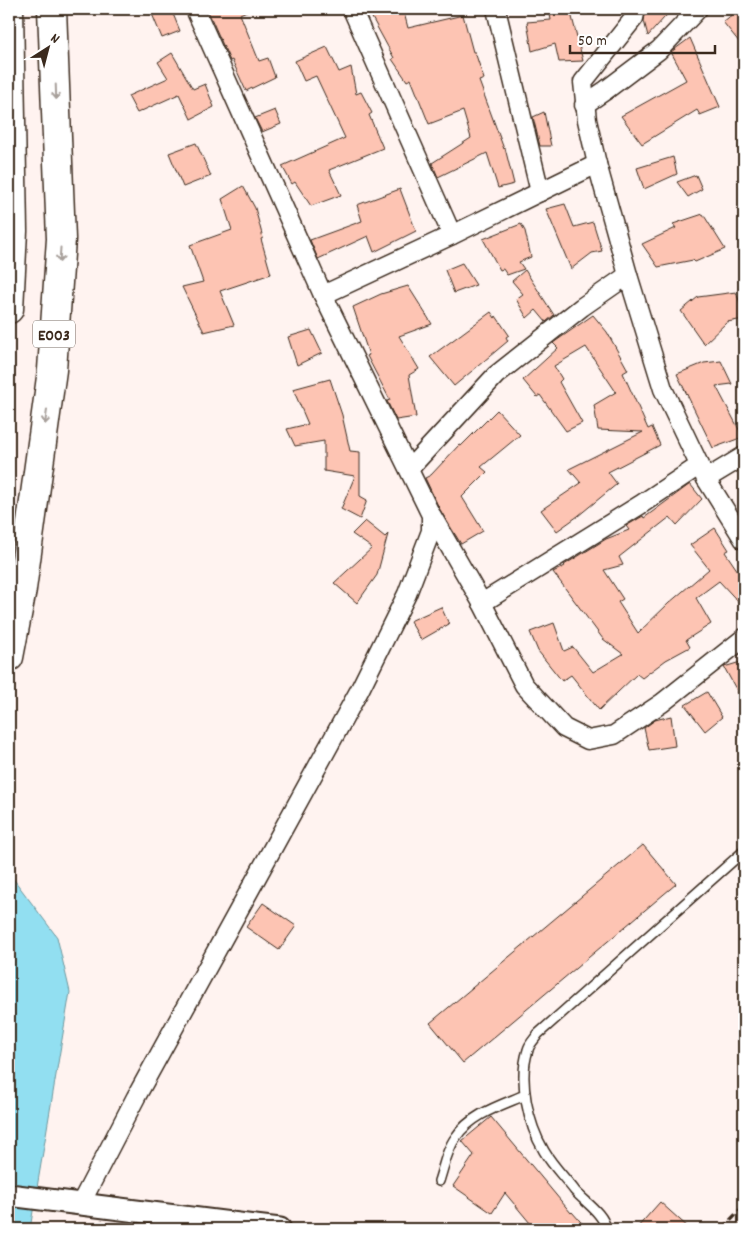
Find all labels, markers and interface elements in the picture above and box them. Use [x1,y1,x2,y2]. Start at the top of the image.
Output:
north arrow [22,22,72,72]
scale bar [570,22,716,54]
text: N [46,29,63,49]
text: 50 m [578,31,607,53]
one-way arrow [51,84,61,100]
one-way arrow [55,246,65,262]
road number: E003 [33,320,75,348]
one-way arrow [40,408,50,424]

